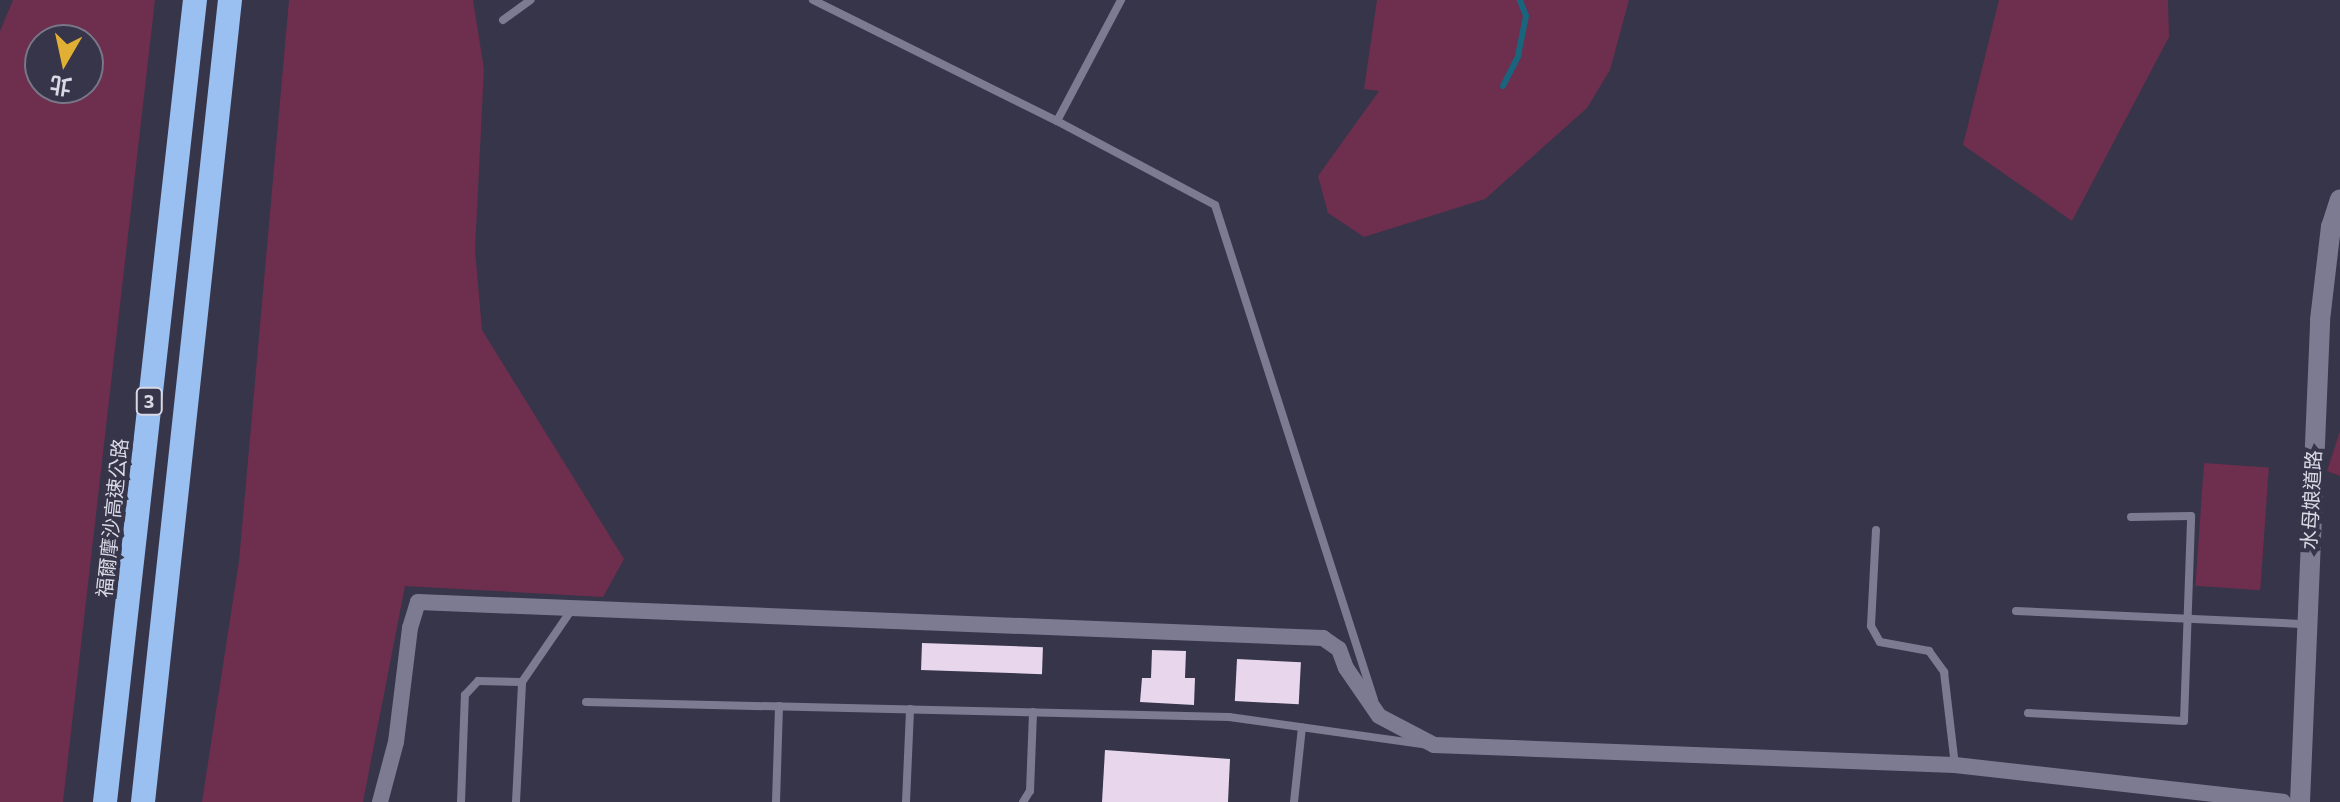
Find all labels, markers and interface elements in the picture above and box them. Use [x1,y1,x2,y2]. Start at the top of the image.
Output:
north arrow [24,24,104,104]
text: 北 [48,71,73,101]
road number: 3 [135,387,163,415]
street label: 福爾摩沙高速公路 [92,437,132,599]
street label: 水母娘道路 [2296,449,2326,551]

